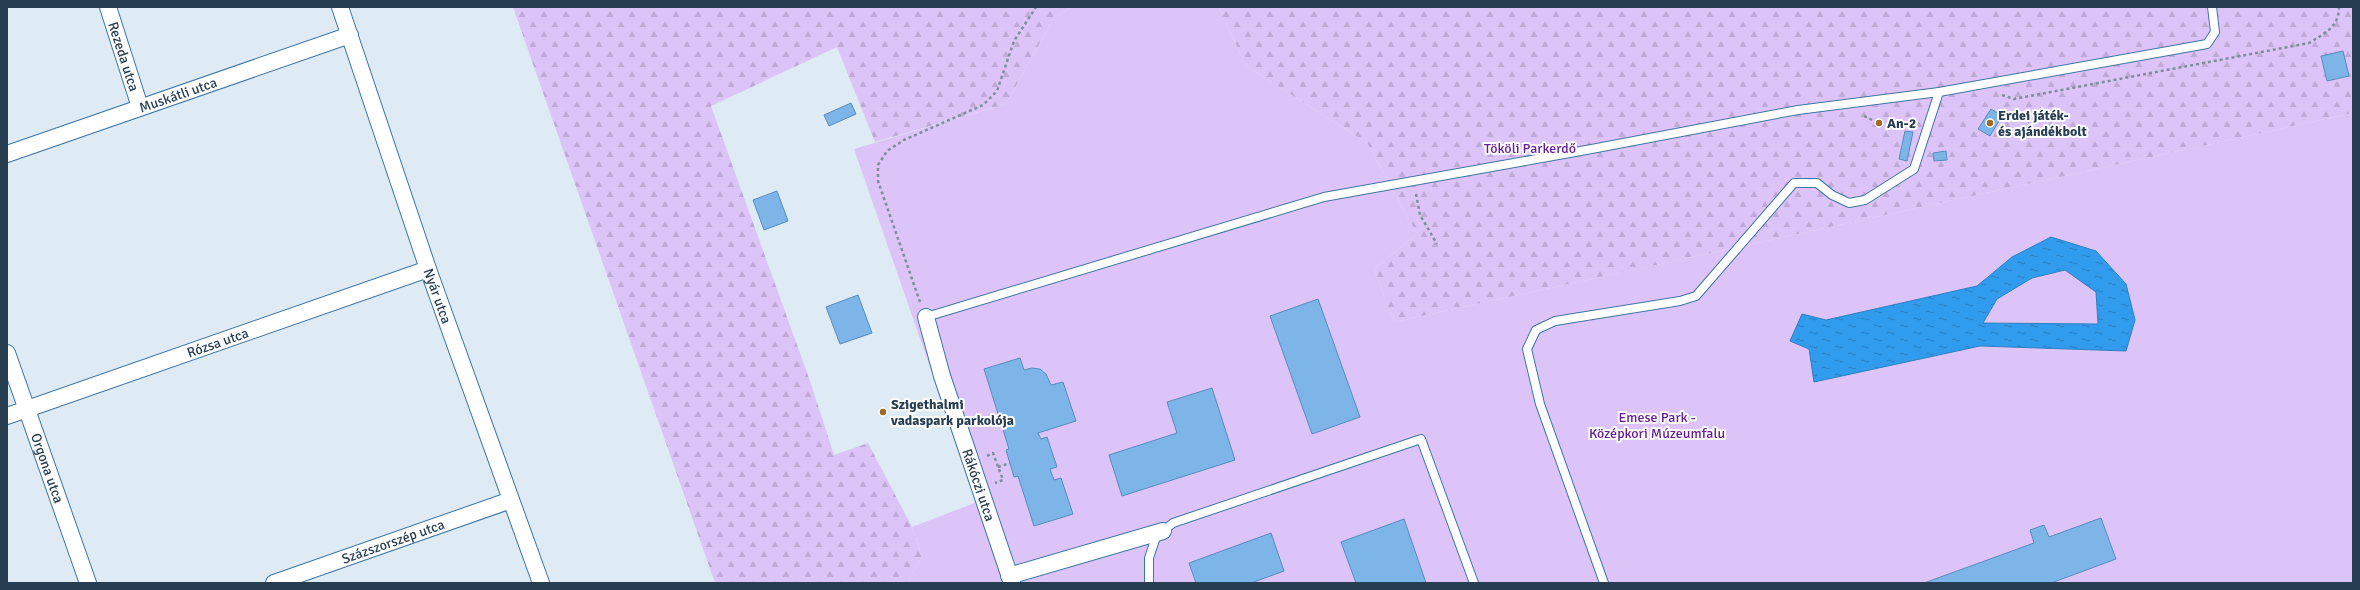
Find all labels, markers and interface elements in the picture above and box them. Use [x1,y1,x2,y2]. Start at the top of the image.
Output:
street label: Rezeda utca [105,20,143,93]
street label: Muskátli utca [137,73,219,116]
place label: Erdei játék- és ajándékbolt [1998,107,2087,140]
place label: An-2 [1887,115,1916,132]
marker: An-2 [1874,118,1884,128]
marker: Erdei játék- és ajándékbolt [1985,118,1995,128]
park label: Tököli Parkerdő [1484,140,1576,157]
street label: Nyár utca [420,266,455,326]
street label: Rózsa utca [184,324,251,361]
place label: Szigethalmi vadaspark parkolója [890,396,1014,429]
marker: Szigethalmi vadaspark parkolója [878,407,888,417]
park label: Emese Park - Középkori Múzeumfalu [1589,409,1725,442]
street label: Orgona utca [27,431,68,505]
street label: Rákóczi utca [959,446,999,523]
street label: Százszorszép utca [339,516,447,567]

